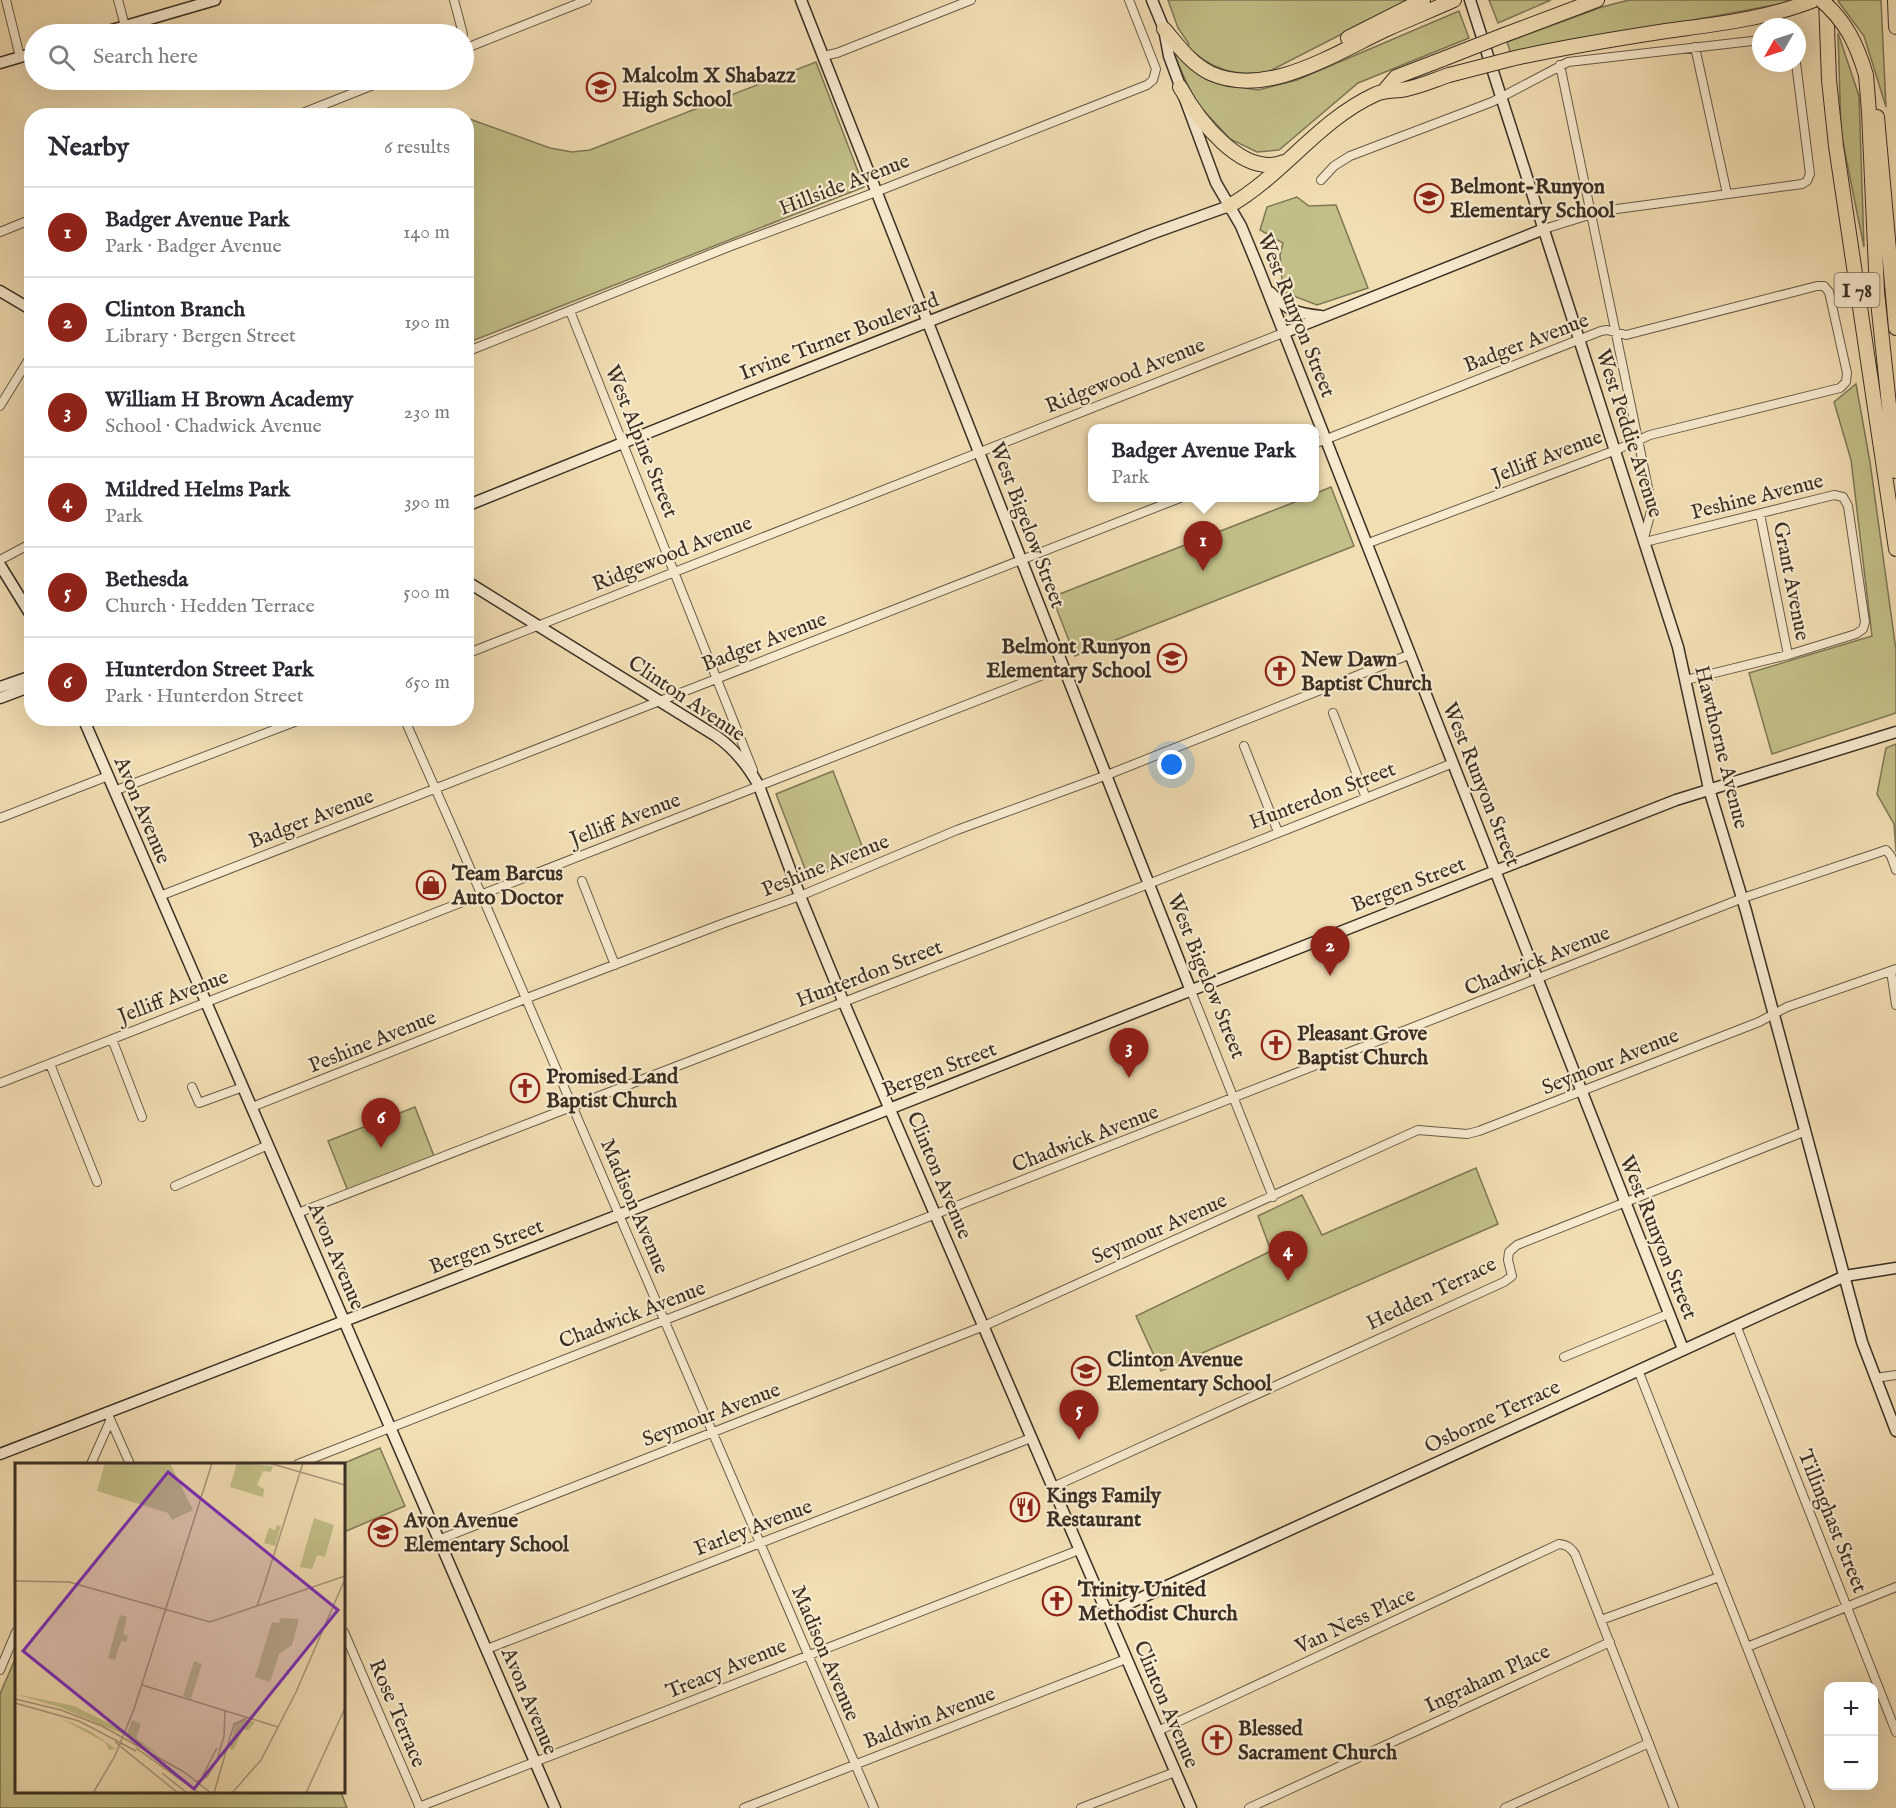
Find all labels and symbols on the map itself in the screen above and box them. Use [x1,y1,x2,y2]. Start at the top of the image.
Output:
north arrow [1752,18,1806,72]
place label: Malcolm X Shabazz High School [622,63,796,114]
school or university icon: Malcolm X Shabazz High School [585,71,617,103]
street label: Hillside Avenue [775,148,914,223]
place label: Belmont-Runyon Elementary School [1450,174,1616,225]
school or university icon: Belmont-Runyon Elementary School [1413,182,1445,214]
street label: West Runyon Street [1250,230,1341,402]
road number: I 78 [1834,273,1880,307]
street label: Irvine Turner Boulevard [736,287,944,388]
street label: Badger Avenue [1460,307,1593,380]
street label: Ridgewood Avenue [1042,332,1210,421]
street label: West Peddie Avenue [1589,346,1669,521]
street label: West Alpine Street [598,361,684,522]
street label: Jelliff Avenue [1487,424,1607,492]
street label: West Bigelow Street [983,439,1071,612]
street label: Peshine Avenue [1688,468,1827,527]
street label: Ridgewood Avenue [589,510,757,599]
street label: Grant Avenue [1766,520,1815,643]
pin: 1 [1184,522,1222,571]
street label: Badger Avenue [698,606,831,679]
place label: Belmont Runyon Elementary School [986,634,1152,685]
school or university icon: Belmont Runyon Elementary School [1156,642,1188,674]
place label: New Dawn Baptist Church [1300,647,1433,698]
street label: Clinton Avenue [622,650,750,749]
church icon: New Dawn Baptist Church [1264,655,1296,687]
street label: Hawthorne Avenue [1687,663,1754,832]
street label: West Runyon Street [1435,699,1526,871]
your location [1157,750,1186,779]
street label: Avon Avenue [107,752,176,869]
street label: Hunterdon Street [1245,756,1400,837]
street label: Badger Avenue [245,783,378,856]
street label: Jelliff Avenue [565,787,685,855]
street label: Peshine Avenue [758,828,894,904]
street label: Bergen Street [1348,851,1469,920]
place label: Team Barcus Auto Doctor [451,861,564,912]
shop icon: Team Barcus Auto Doctor [415,869,447,901]
street label: West Bigelow Street [1160,890,1251,1063]
street label: Chadwick Avenue [1461,920,1615,1003]
pin: 2 [1310,926,1350,976]
street label: Hunterdon Street [792,934,947,1015]
street label: Jelliff Avenue [113,964,233,1032]
street label: Peshine Avenue [305,1004,441,1080]
place label: Pleasant Grove Baptist Church [1297,1021,1429,1072]
street label: Seymour Avenue [1538,1022,1683,1102]
pin: 3 [1110,1028,1148,1078]
church icon: Pleasant Grove Baptist Church [1260,1029,1292,1061]
street label: Bergen Street [879,1036,1000,1105]
place label: Promised Land Baptist Church [546,1064,679,1115]
church icon: Promised Land Baptist Church [509,1072,541,1104]
pin: 6 [362,1098,400,1148]
street label: Chadwick Avenue [1009,1099,1163,1180]
street label: Clinton Avenue [900,1108,978,1244]
street label: Madison Avenue [593,1135,674,1279]
street label: West Runyon Street [1612,1152,1703,1324]
street label: Seymour Avenue [1088,1187,1232,1271]
street label: Avon Avenue [301,1198,370,1315]
street label: Bergen Street [426,1213,547,1282]
pin: 4 [1268,1232,1308,1281]
street label: Hedden Terrace [1362,1251,1501,1337]
street label: Chadwick Avenue [556,1275,710,1356]
place label: Clinton Avenue Elementary School [1107,1347,1273,1398]
school or university icon: Clinton Avenue Elementary School [1070,1355,1102,1387]
street label: Osborne Terrace [1420,1374,1565,1461]
street label: Seymour Avenue [639,1377,785,1454]
pin: 5 [1060,1390,1098,1440]
street label: Tillinghast Street [1791,1446,1873,1597]
inset map [15,1463,345,1793]
place label: Kings Family Restaurant [1046,1483,1162,1534]
restaurant icon: Kings Family Restaurant [1009,1491,1041,1523]
street label: Farley Avenue [691,1493,817,1563]
place label: Avon Avenue Elementary School [403,1508,570,1559]
school or university icon: Avon Avenue Elementary School [367,1516,399,1548]
place label: Trinity United Methodist Church [1077,1577,1238,1628]
street label: Madison Avenue [784,1582,865,1726]
street label: Van Ness Place [1290,1582,1420,1661]
church icon: Trinity United Methodist Church [1041,1585,1073,1617]
street label: Treacy Avenue [662,1633,791,1706]
street label: Clinton Avenue [1127,1637,1205,1773]
street label: Ingraham Place [1421,1638,1555,1720]
street label: Avon Avenue [494,1643,563,1760]
street label: Rose Terrace [362,1655,432,1772]
street label: Baldwin Avenue [860,1681,1000,1756]
place label: Blessed Sacrament Church [1238,1716,1398,1767]
church icon: Blessed Sacrament Church [1201,1724,1233,1756]

